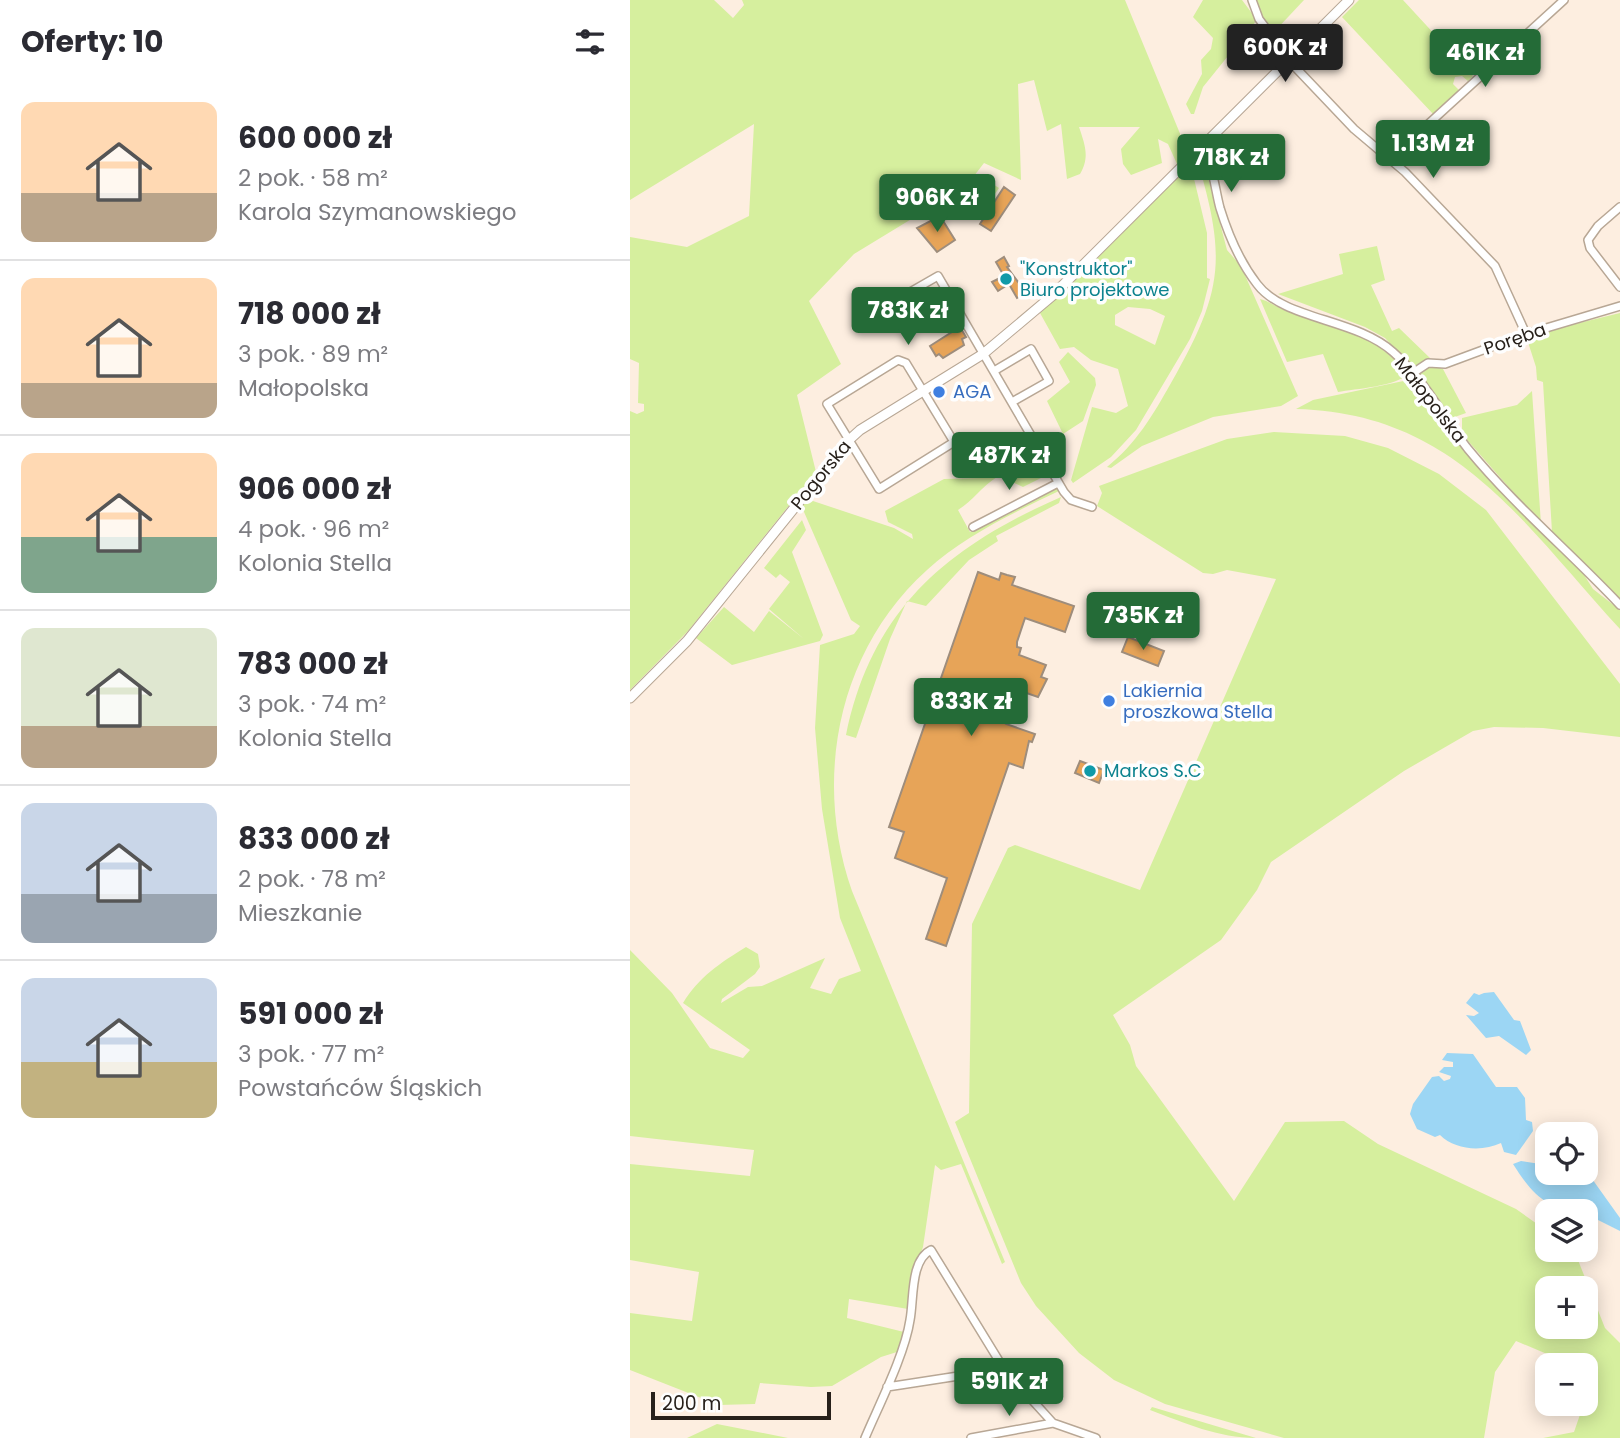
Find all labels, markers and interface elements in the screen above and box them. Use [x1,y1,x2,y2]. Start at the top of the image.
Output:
text: Oferty: 10 [21,20,164,63]
icon: filters [571,23,609,61]
pin: 600K zł [1220,24,1350,84]
pin: 461K zł [1420,29,1550,89]
text: 600K zł [1243,31,1327,63]
text: 461K zł [1446,36,1524,68]
text: 600 000 zł [238,116,392,159]
pin: 1.13M zł [1361,120,1505,180]
text: 1.13M zł [1392,127,1474,159]
icon: home [77,130,161,214]
pin: 718K zł [1166,134,1296,194]
text: 718K zł [1193,141,1269,173]
text: 2 pok. · 58 m² [238,162,388,194]
pin: 906K zł [872,174,1002,234]
text: 906K zł [895,181,979,213]
text: Karola Szymanowskiego [238,196,516,228]
place label: "Konstruktor" Biuro projektowe [1020,256,1169,302]
marker: "Konstruktor" Biuro projektowe [998,271,1014,287]
pin: 783K zł [843,288,973,347]
text: 718 000 zł [238,292,381,335]
text: 783K zł [868,294,948,326]
icon: home [77,306,161,390]
street label: Poręba [1480,316,1549,361]
text: 3 pok. · 89 m² [238,338,388,370]
street label: Małopolska [1389,352,1472,448]
text: Małopolska [238,372,369,404]
place label: AGA [953,379,991,404]
marker: AGA [931,384,947,400]
pin: 487K zł [944,433,1074,492]
street label: Pogorska [785,434,857,515]
text: 487K zł [968,439,1050,471]
text: 906 000 zł [238,467,391,510]
icon: home [77,481,161,565]
text: 4 pok. · 96 m² [238,513,389,545]
text: Kolonia Stella [238,547,392,579]
pin: 735K zł [1078,592,1208,652]
text: 735K zł [1103,599,1183,631]
text: 783 000 zł [238,642,388,685]
icon: home [77,656,161,740]
pin: 833K zł [906,678,1036,738]
place label: Lakiernia proszkowa Stella [1123,678,1273,724]
text: 833K zł [930,685,1012,717]
text: 3 pok. · 74 m² [238,688,386,720]
marker: Lakiernia proszkowa Stella [1101,693,1117,709]
text: Kolonia Stella [238,722,392,754]
place label: Markos S.C [1104,758,1202,783]
marker: Markos S.C [1082,763,1098,779]
text: 833 000 zł [238,817,390,860]
icon: home [77,831,161,915]
text: 2 pok. · 78 m² [238,863,386,895]
text: Mieszkanie [238,897,362,929]
text: 591 000 zł [238,992,383,1035]
icon: home [77,1006,161,1090]
text: 3 pok. · 77 m² [238,1038,384,1070]
text: Powstańców Śląskich [238,1072,482,1104]
map controls [1535,1122,1598,1416]
button: locate [1535,1122,1598,1185]
button: layers [1535,1199,1598,1262]
button: + [1535,1276,1598,1339]
button: − [1535,1353,1598,1416]
pin: 591K zł [944,1358,1074,1418]
text: 591K zł [970,1365,1048,1397]
scale bar [651,1389,831,1421]
text: 200 m [662,1390,721,1417]

